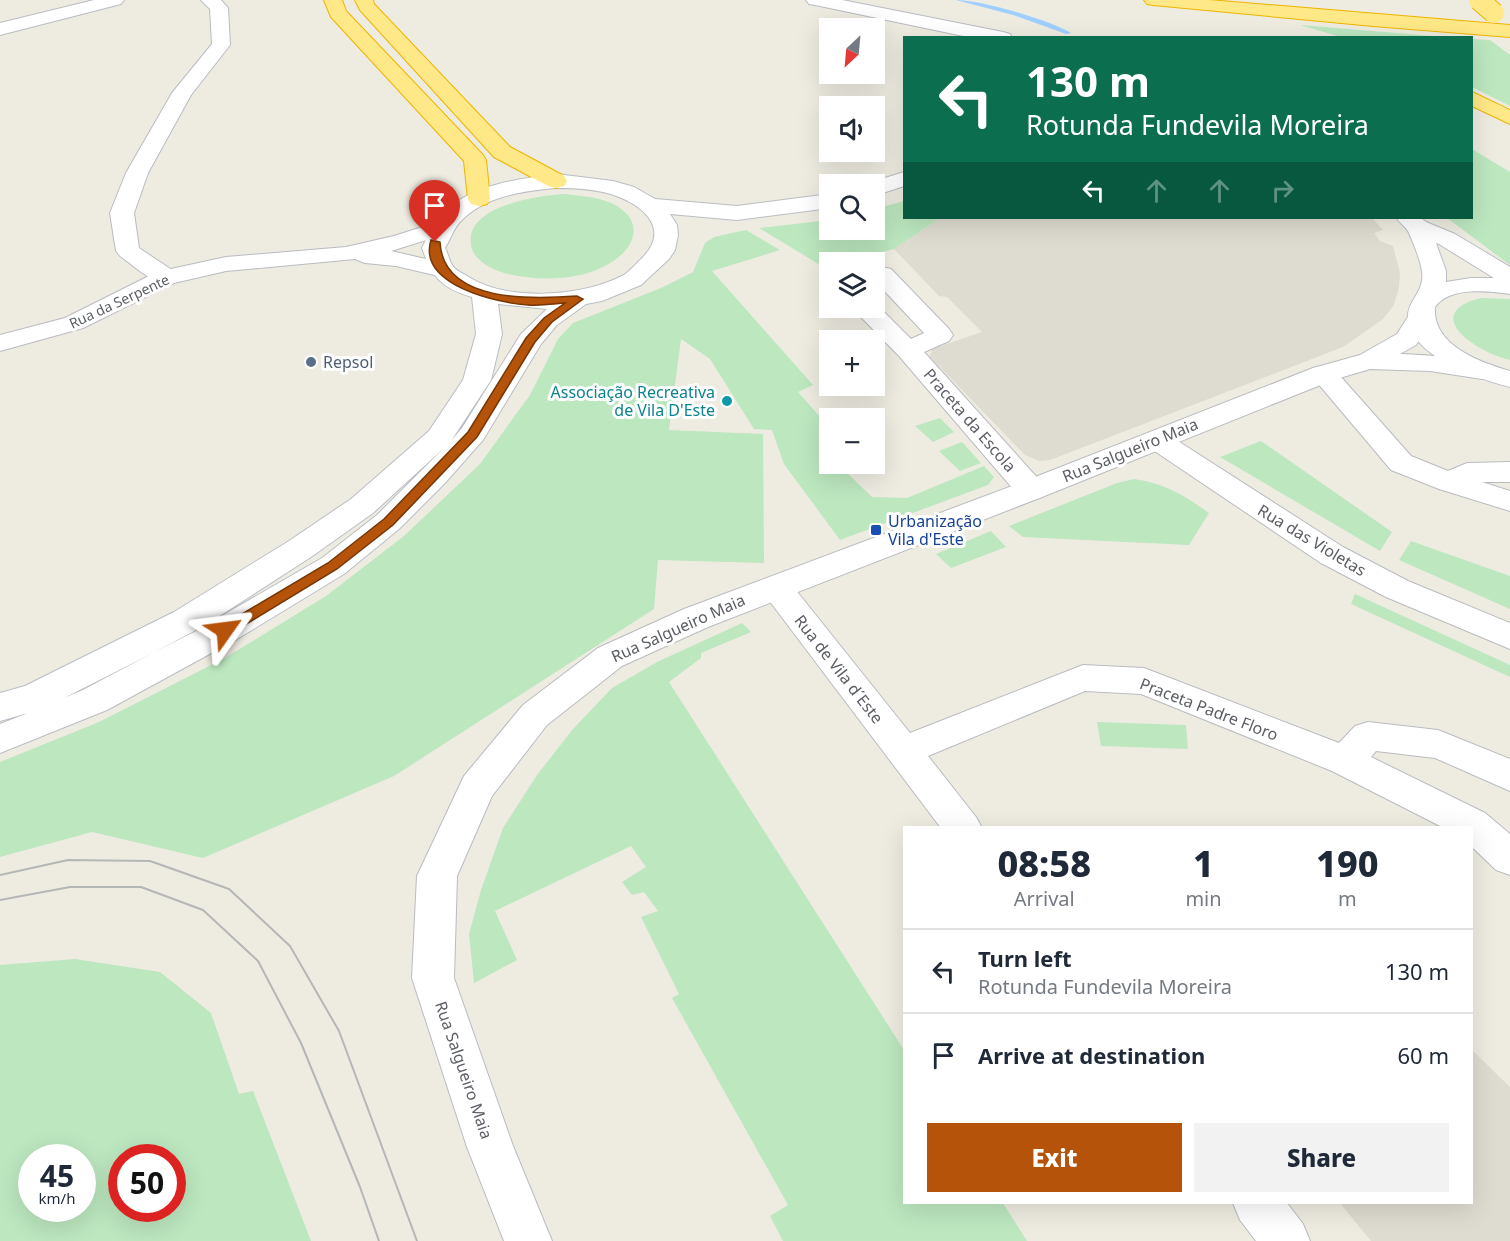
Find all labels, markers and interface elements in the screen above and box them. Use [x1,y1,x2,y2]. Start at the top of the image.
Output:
north arrow [819,18,885,84]
map controls [819,18,885,474]
text: 130 m [1026,52,1150,109]
icon: left [927,60,1005,138]
button: sound [819,96,885,162]
text: Rotunda Fundevila Moreira [1026,106,1369,143]
button: search [819,174,885,240]
icon: left [1077,174,1110,207]
icon: ahead [1140,174,1173,207]
icon: ahead [1203,174,1236,207]
icon: right [1266,174,1299,207]
pin [409,180,460,242]
icon: arrive [418,189,451,222]
button: layers [819,252,885,318]
street label: Rua da Serpente [66,269,172,333]
button: + [819,330,885,396]
place label: Repsol [323,351,373,373]
marker: Repsol [304,355,318,369]
street label: Praceta da Escola [919,364,1021,476]
place label: Associação Recreativa de Vila D'Este [551,381,715,421]
marker: Associação Recreativa de Vila D'Este [720,394,734,408]
button: − [819,408,885,474]
street label: Rua Salgueiro Maia [1059,413,1201,487]
street label: Rua das Violetas [1254,499,1370,581]
place label: Urbanização Vila d'Este [888,510,982,550]
marker: Urbanização Vila d'Este [869,523,883,537]
street label: Rua Salgueiro Maia [608,589,748,667]
position arrow [193,598,257,662]
street label: Rua de Vila d´Este [789,610,889,728]
street label: Praceta Padre Floro [1137,672,1281,746]
text: 08:58 [997,839,1091,888]
text: 1 [1193,839,1214,888]
text: 190 [1316,839,1379,888]
text: Arrival [1014,885,1075,912]
text: min [1185,885,1222,912]
text: m [1338,885,1357,912]
text: Turn left [978,943,1072,973]
icon: left [927,955,960,988]
text: 130 m [1385,956,1449,986]
text: Rotunda Fundevila Moreira [978,973,1232,1000]
street label: Rua Salgueiro Maia [430,998,498,1142]
icon: arrive [927,1039,960,1072]
text: Arrive at destination [978,1040,1205,1070]
text: 60 m [1398,1040,1449,1070]
button: Exit [927,1123,1182,1192]
button: Share [1194,1123,1449,1192]
speed limit sign: 50 [108,1144,186,1222]
text: 45 [40,1155,74,1196]
text: km/h [39,1188,75,1208]

